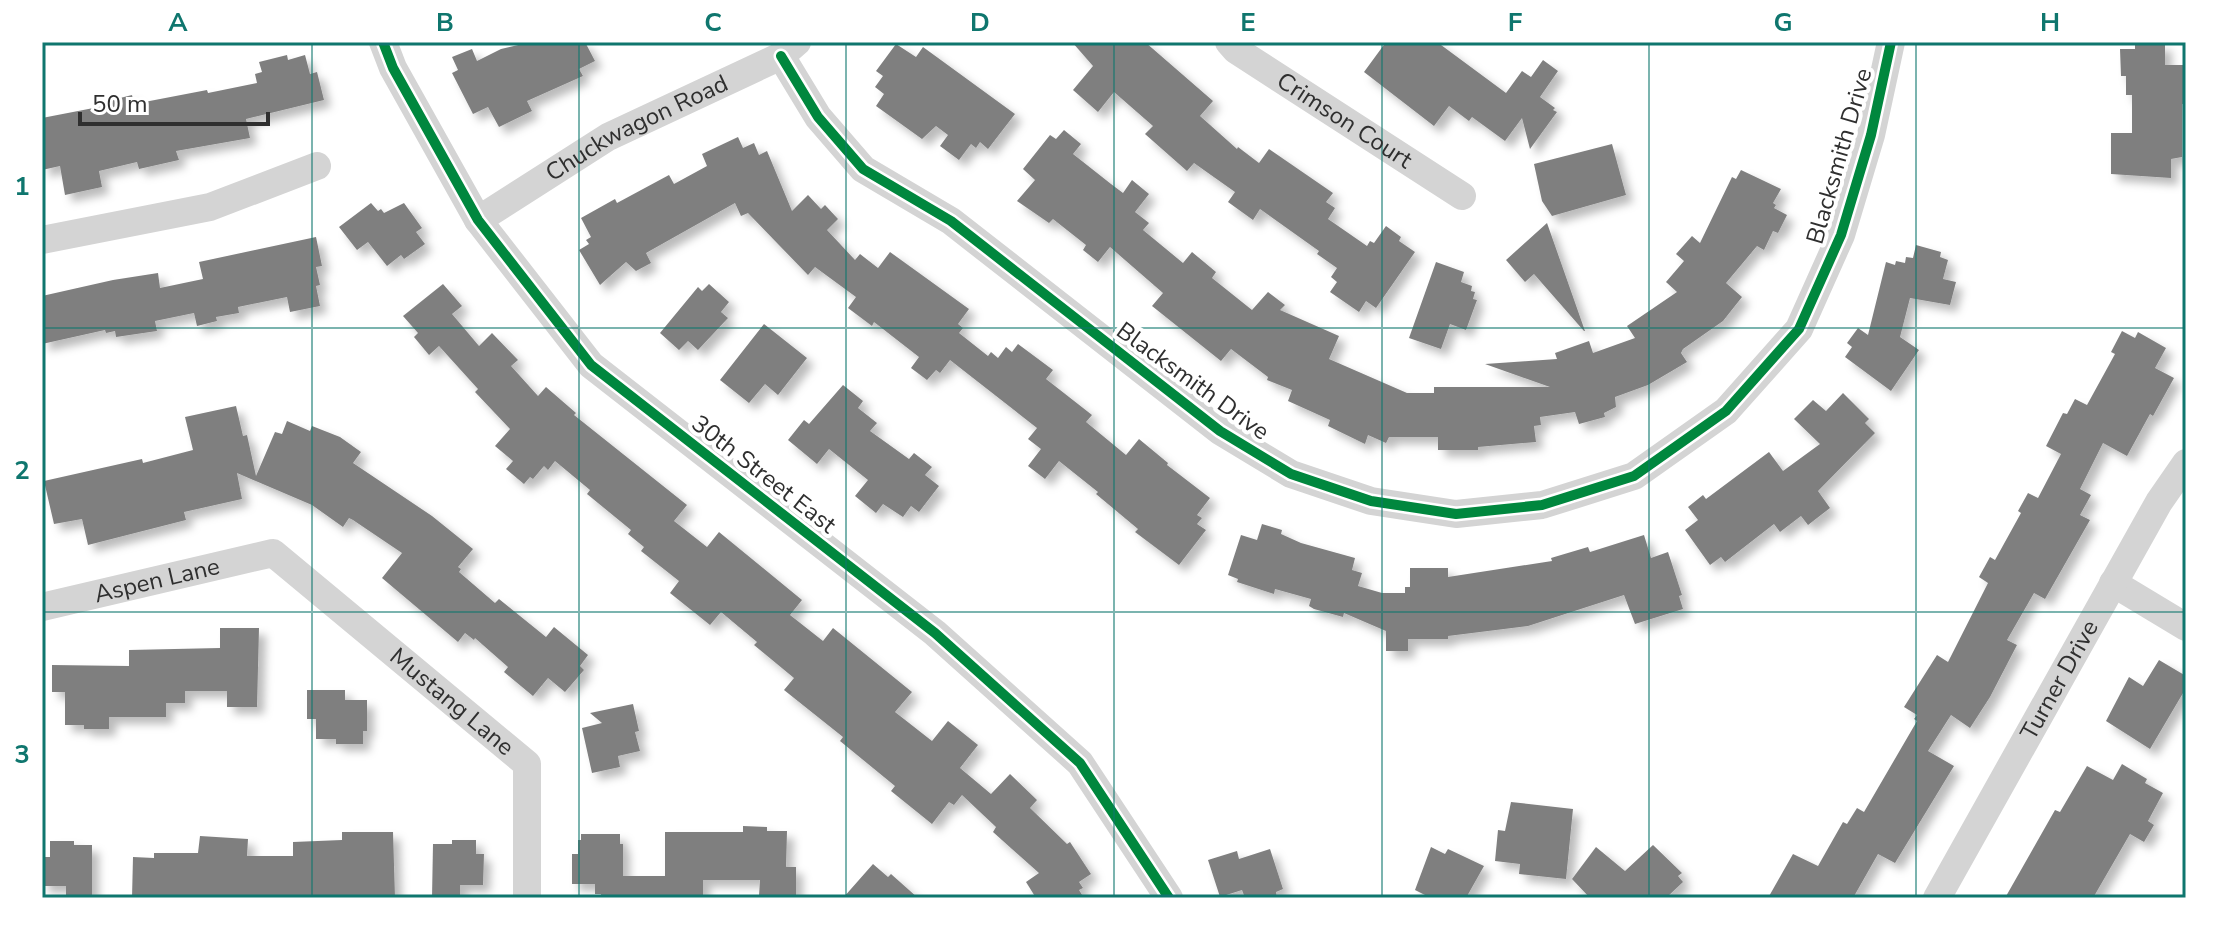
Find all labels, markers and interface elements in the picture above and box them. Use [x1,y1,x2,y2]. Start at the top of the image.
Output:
text: A [168,5,188,40]
text: B [436,5,454,40]
text: C [704,5,722,40]
text: D [970,5,990,40]
text: E [1240,5,1256,40]
text: F [1508,5,1522,40]
text: G [1773,5,1793,40]
text: H [2040,5,2060,40]
street label: Blacksmith Drive [1799,64,1879,248]
street label: Crimson Court [1271,65,1419,176]
street label: Chuckwagon Road [539,67,733,189]
scale bar [80,76,268,126]
text: 50 m [92,88,148,120]
text: 1 [14,169,30,204]
street label: Blacksmith Drive [1110,315,1276,447]
street label: 30th Street East [685,408,843,541]
text: 2 [14,453,30,488]
street label: Aspen Lane [91,550,223,610]
street label: Turner Drive [2013,614,2106,746]
street label: Mustang Lane [383,641,521,763]
text: 3 [14,737,30,772]

